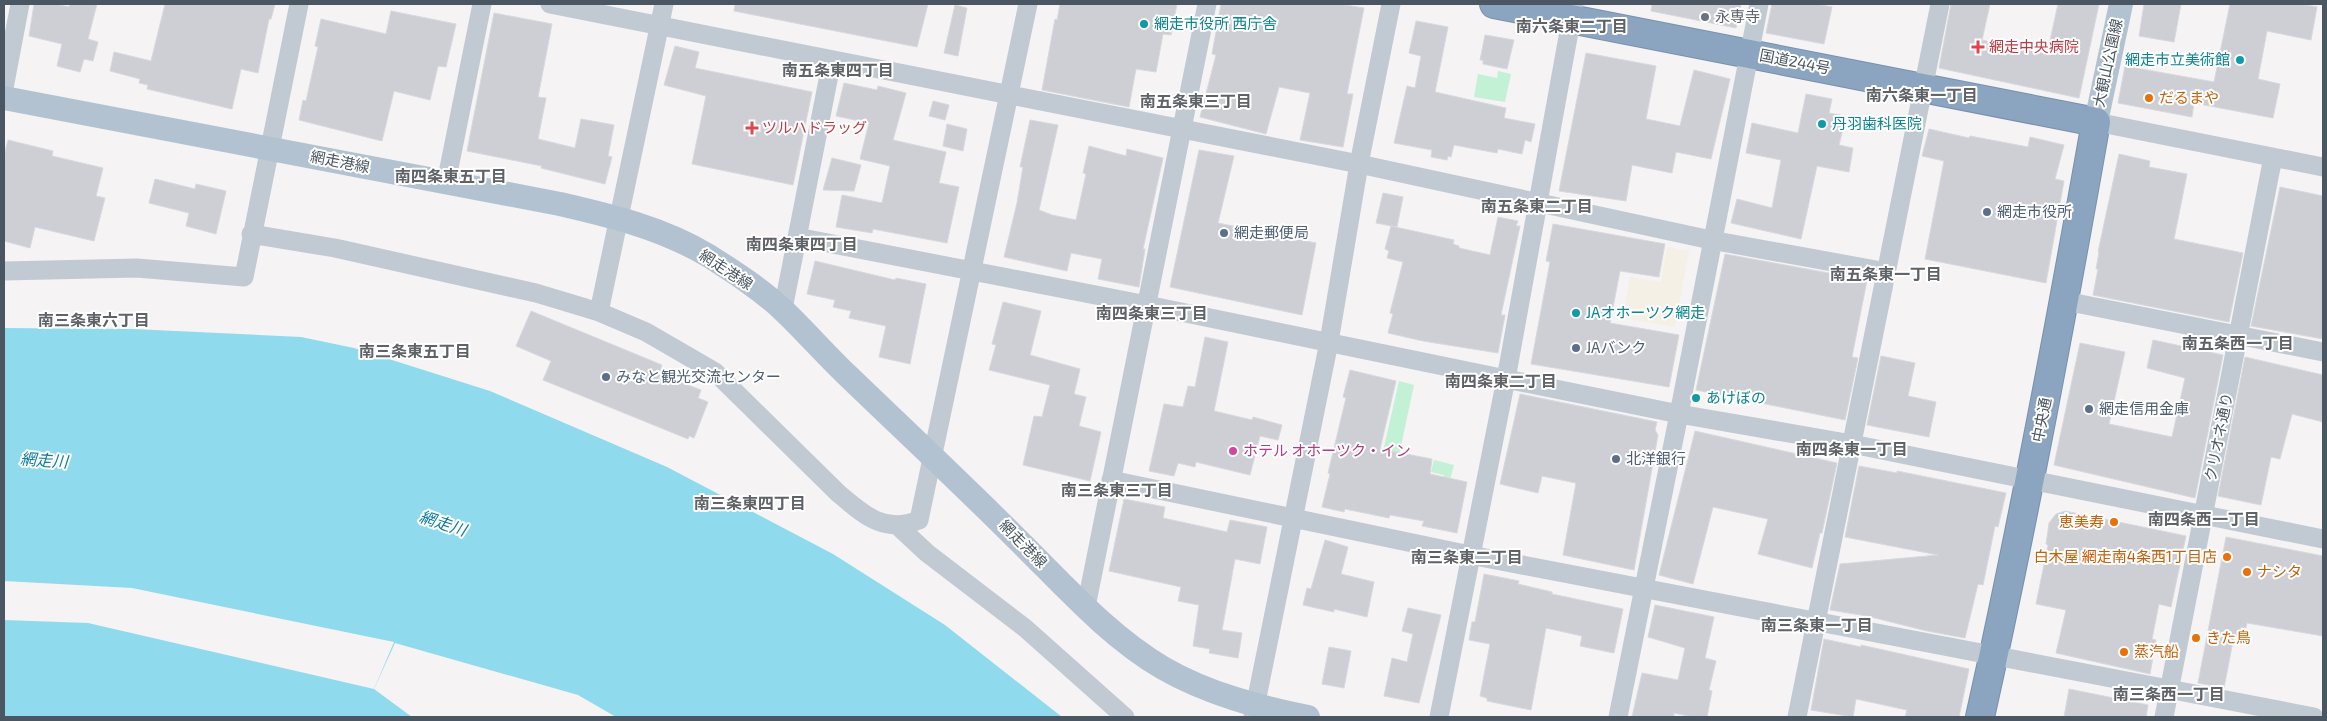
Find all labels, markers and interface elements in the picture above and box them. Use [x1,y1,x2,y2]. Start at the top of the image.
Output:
place label: 永専寺 [1715,7,1760,25]
marker: 永専寺 [1699,11,1711,23]
place label: 網走市役所 西庁舎 [1154,14,1277,32]
district label: 南六条東二丁目 [1516,16,1628,35]
street label: 大観山公園線 [2089,17,2125,109]
marker: 網走市役所 西庁舎 [1138,18,1150,30]
place label: 網走中央病院 [1989,37,2079,55]
marker: 網走中央病院 [1971,40,1985,54]
street label: 国道244号 [1758,45,1832,77]
place label: 網走市立美術館 [2125,50,2230,68]
marker: 網走市立美術館 [2234,54,2246,66]
district label: 南五条東四丁目 [782,60,894,79]
district label: 南六条東一丁目 [1866,85,1978,104]
place label: だるまや [2159,88,2219,106]
district label: 南五条東三丁目 [1140,91,1252,110]
marker: だるまや [2143,92,2155,104]
place label: 丹羽歯科医院 [1832,114,1922,132]
place label: ツルハドラッグ [762,118,867,136]
marker: 丹羽歯科医院 [1816,118,1828,130]
marker: ツルハドラッグ [746,122,758,134]
street label: 網走港線 [309,146,371,176]
district label: 南四条東五丁目 [395,166,507,185]
district label: 南五条東二丁目 [1481,196,1593,215]
place label: 網走市役所 [1997,202,2072,220]
marker: 網走市役所 [1981,206,1993,218]
place label: 網走郵便局 [1234,223,1309,241]
marker: 網走郵便局 [1218,227,1230,239]
district label: 南四条東四丁目 [746,234,858,253]
street label: 網走港線 [696,245,757,293]
district label: 南五条東一丁目 [1830,264,1942,283]
district label: 南四条東三丁目 [1096,303,1208,322]
place label: JAオホーツク網走 [1586,303,1705,321]
marker: JAオホーツク網走 [1570,307,1582,319]
district label: 南三条東六丁目 [38,310,150,329]
district label: 南五条西一丁目 [2182,333,2294,352]
place label: JAバンク [1586,338,1646,356]
district label: 南三条東五丁目 [359,341,471,360]
marker: JAバンク [1570,342,1582,354]
place label: みなと観光交流センター [616,367,781,385]
marker: みなと観光交流センター [600,371,612,383]
district label: 南四条東二丁目 [1445,371,1557,390]
place label: あけぼの [1706,388,1766,406]
street label: クリオネ通り [2201,391,2235,483]
marker: あけぼの [1690,392,1702,404]
street label: 中央通 [2028,396,2054,444]
place label: 網走信用金庫 [2099,399,2189,417]
marker: 網走信用金庫 [2083,403,2095,415]
district label: 南四条東一丁目 [1796,439,1908,458]
place label: ホテル オホーツク・イン [1243,441,1411,459]
marker: ホテル オホーツク・イン [1227,445,1239,457]
water label: 網走川 [19,448,71,471]
place label: 北洋銀行 [1626,449,1686,467]
marker: 北洋銀行 [1610,453,1622,465]
district label: 南三条東三丁目 [1061,480,1173,499]
district label: 南三条東四丁目 [694,493,806,512]
water label: 網走川 [417,506,471,540]
district label: 南四条西一丁目 [2148,509,2260,528]
place label: 恵美寿 [2059,512,2104,530]
street label: 網走港線 [996,516,1051,571]
marker: 恵美寿 [2108,516,2120,528]
district label: 南三条東二丁目 [1411,547,1523,566]
place label: 白木屋 網走南4条西1丁目店 [2033,547,2217,565]
marker: 白木屋 網走南4条西1丁目店 [2221,551,2233,563]
place label: ナシタ [2257,562,2302,580]
marker: ナシタ [2241,566,2253,578]
district label: 南三条東一丁目 [1761,615,1873,634]
place label: きた鳥 [2206,628,2251,646]
marker: きた鳥 [2190,632,2202,644]
place label: 蒸汽船 [2134,642,2179,660]
marker: 蒸汽船 [2118,646,2130,658]
district label: 南三条西一丁目 [2113,684,2225,703]

